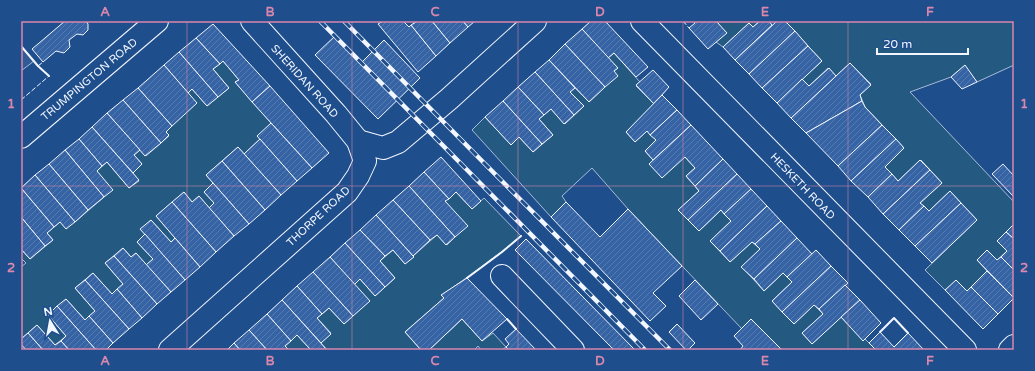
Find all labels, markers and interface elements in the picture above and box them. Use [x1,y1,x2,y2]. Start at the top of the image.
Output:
text: A [100,4,110,20]
text: B [265,4,275,20]
text: C [430,4,440,20]
text: D [595,4,605,20]
text: E [761,4,769,20]
text: F [926,4,934,20]
scale bar [877,30,968,56]
street label: TRUMPINGTON ROAD [39,35,140,123]
text: 20 m [883,37,912,51]
street label: SHERIDAN ROAD [268,42,341,121]
text: 1 [7,96,15,112]
text: 1 [1020,96,1028,112]
street label: HESKETH ROAD [768,150,838,222]
street label: THORPE ROAD [284,184,353,249]
text: 2 [7,260,15,276]
text: 2 [1020,260,1028,276]
north arrow [30,301,70,341]
text: N [43,304,54,319]
text: A [100,353,110,369]
text: B [265,353,275,369]
text: C [430,353,440,369]
text: D [595,353,605,369]
text: E [761,353,769,369]
text: F [926,353,934,369]

